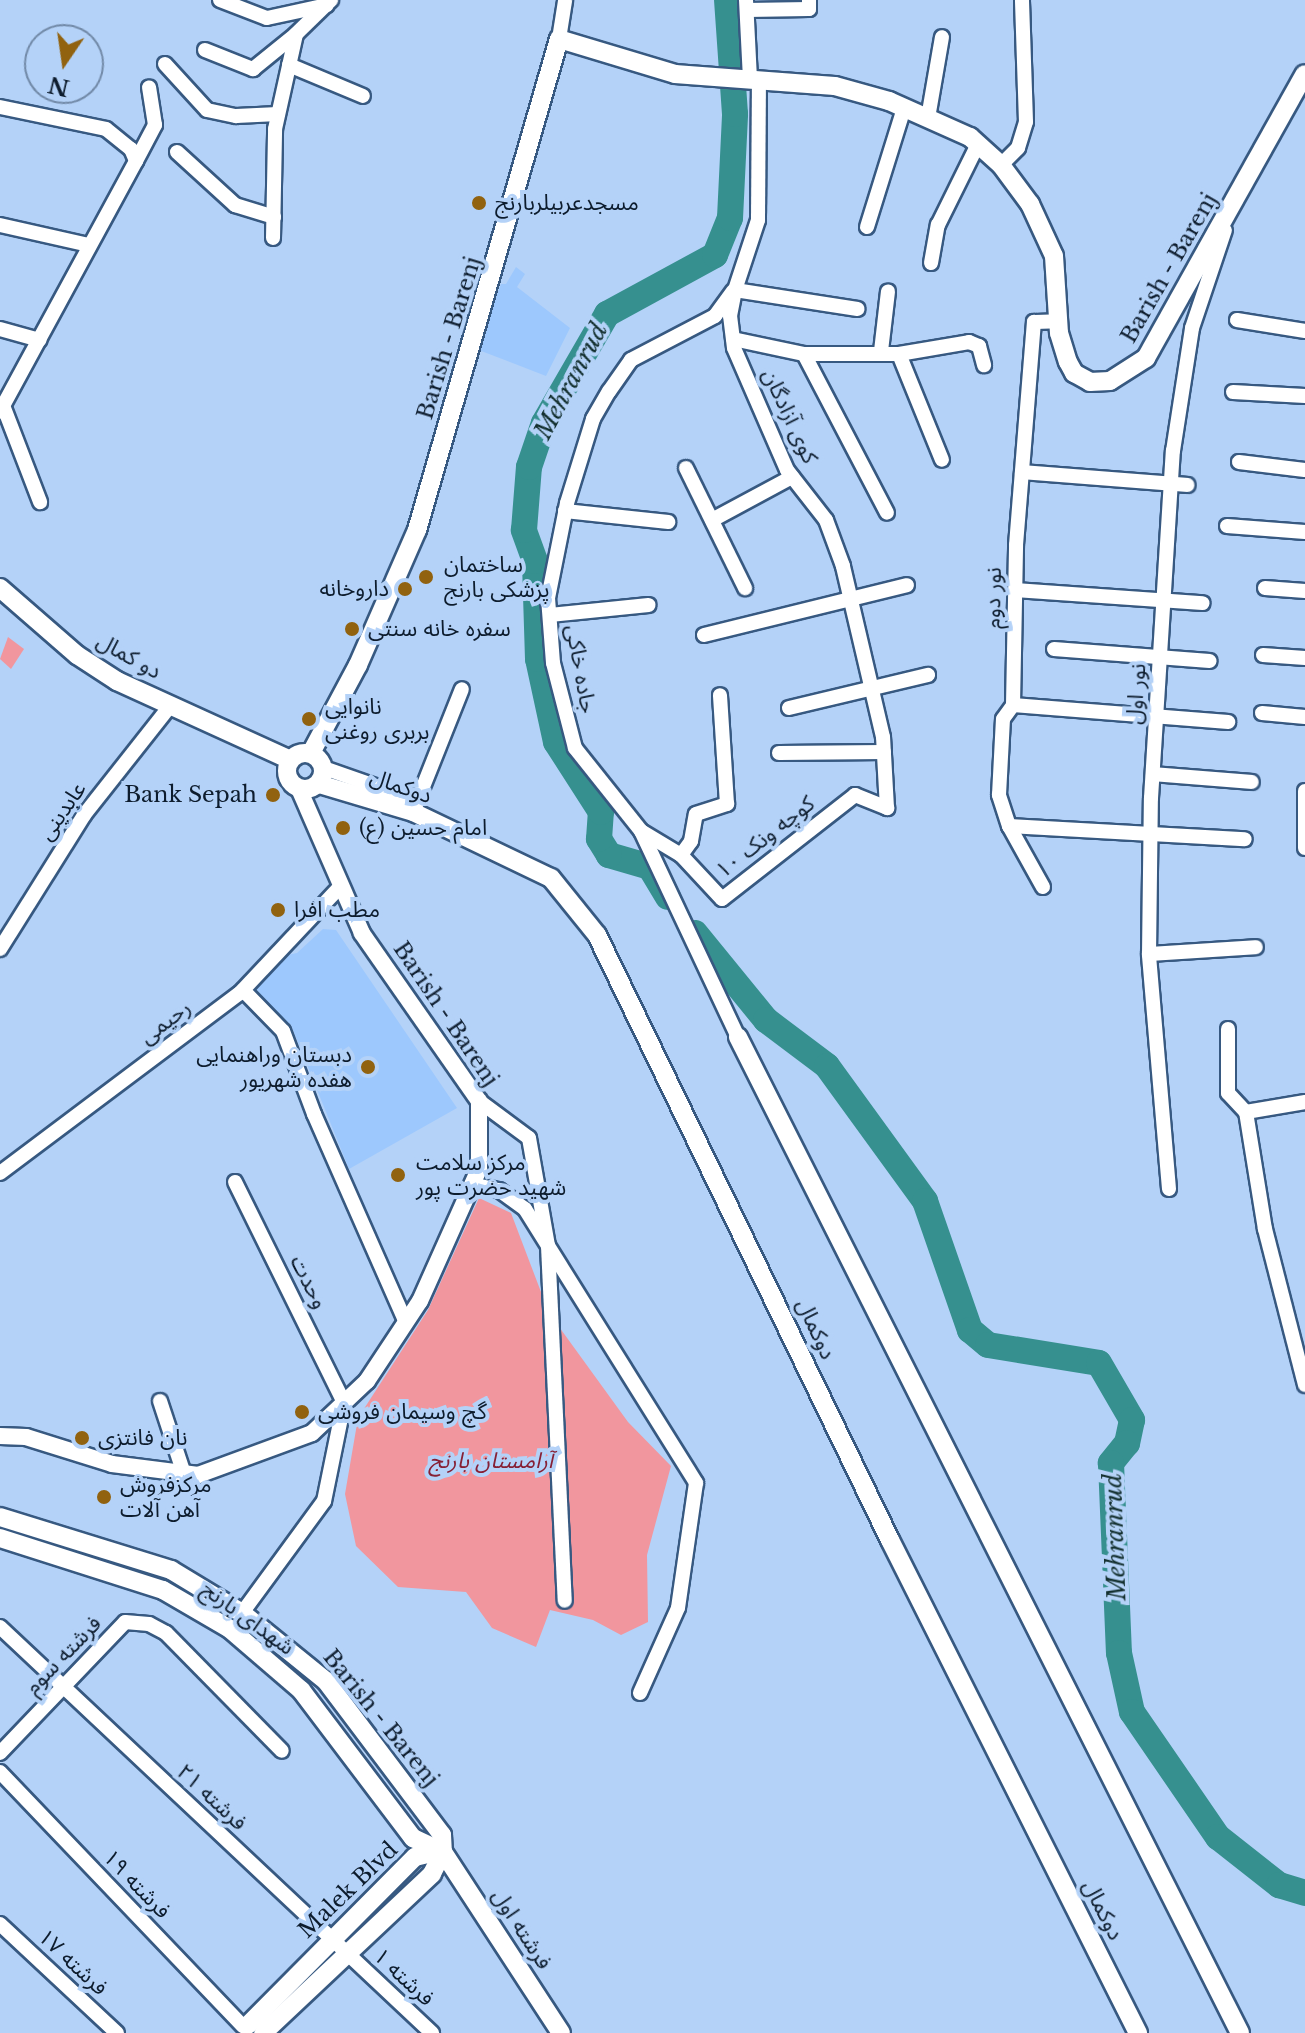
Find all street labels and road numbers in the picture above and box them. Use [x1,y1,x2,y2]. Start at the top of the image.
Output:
street label: Barish - Barenj [1115,188,1223,348]
street label: Barish - Barenj [412,253,486,423]
street label: کوی آزادگان [757,364,823,468]
street label: نور دوم [979,567,1007,629]
street label: جاده خاکی [560,623,602,715]
street label: دو کمال [92,627,166,685]
street label: نور اول [1121,663,1151,725]
street label: دوکمال [367,763,435,809]
street label: عابدینی [32,777,92,845]
street label: کوچه ونک ۱۰ [710,790,820,884]
street label: Barish - Barenj [388,937,504,1091]
street label: رحیمی [134,994,196,1050]
street label: وحدت [284,1251,334,1313]
street label: دوکمال [791,1295,841,1363]
street label: شهدای بارنج [196,1575,300,1661]
street label: فرشته سوم [19,1610,107,1700]
street label: Barish - Barenj [318,1644,444,1792]
street label: ۲۱ فرشته [172,1758,252,1836]
street label: Malek Blvd [293,1836,403,1944]
street label: ۱۹ فرشته [98,1844,176,1924]
street label: دوکمال [1077,1876,1129,1944]
street label: فرشته اول [486,1884,558,1974]
street label: ۱۷ فرشته [33,1923,113,2001]
street label: فرشته ۱ [368,1942,440,2012]

